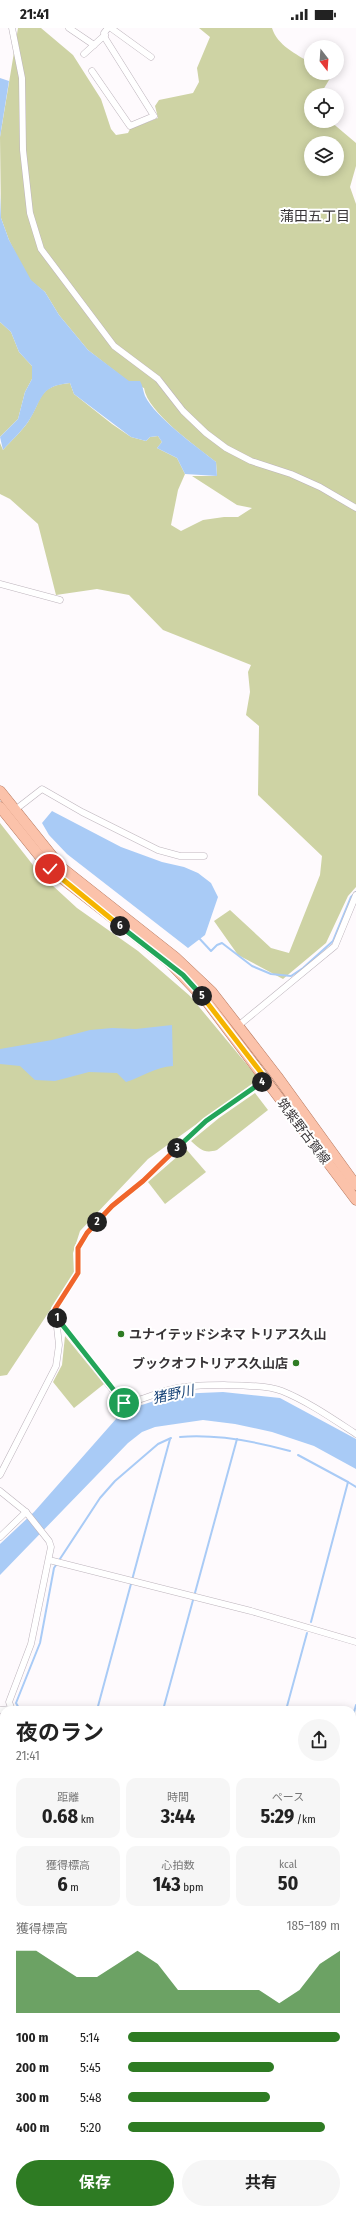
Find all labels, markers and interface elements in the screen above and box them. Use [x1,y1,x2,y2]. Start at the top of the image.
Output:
text: 21:41 [20,5,49,23]
north arrow [304,40,344,80]
map controls [304,40,344,176]
button: locate [304,88,344,128]
button: layers [304,136,344,176]
district label: 蒲田五丁目 [280,208,350,225]
pin [33,852,67,886]
icon: check [39,858,61,880]
pin: 6 [110,916,130,936]
text: 6 [117,919,123,932]
pin: 5 [192,986,212,1006]
text: 5 [199,989,205,1002]
pin: 4 [252,1072,272,1092]
text: 4 [259,1075,265,1088]
street label: 筑紫野古賀線 [274,1096,333,1167]
pin: 3 [167,1138,187,1158]
text: 3 [174,1141,180,1154]
pin: 2 [87,1212,107,1232]
text: 2 [94,1215,100,1228]
pin: 1 [47,1308,67,1328]
text: 1 [55,1311,59,1324]
place label: ユナイテッドシネマ トリアス久山 [129,1327,326,1342]
marker: ユナイテッドシネマ トリアス久山 [116,1329,126,1339]
place label: ブックオフトリアス久山店 [132,1356,288,1371]
marker: ブックオフトリアス久山店 [291,1358,301,1368]
water label: 猪野川 [151,1381,197,1407]
pin [107,1386,141,1420]
icon: arrive [113,1392,135,1414]
text: 夜のラン [16,1719,104,1746]
button: share [298,1719,340,1761]
text: 21:41 [16,1748,40,1763]
text: 距離 [57,1791,79,1804]
text: 時間 [167,1791,189,1804]
text: ペース [272,1791,304,1804]
text: 0.68 [42,1804,78,1828]
text: 3:44 [161,1804,195,1828]
text: 5:29 [260,1804,294,1828]
text: km [78,1813,94,1826]
text: /km [294,1813,316,1826]
text: kcal [279,1858,297,1871]
text: 獲得標高 [46,1859,90,1872]
text: 心拍数 [162,1859,195,1872]
text: 50 [278,1871,298,1895]
text: 6 [57,1872,68,1896]
text: 143 [153,1872,181,1896]
text: m [68,1881,79,1894]
text: bpm [181,1881,203,1894]
text: 185–189 m [286,1918,340,1933]
text: 獲得標高 [16,1921,68,1936]
text: 100 m [16,2030,48,2045]
text: 5:14 [80,2030,100,2045]
text: 200 m [16,2060,49,2075]
text: 5:45 [80,2060,101,2075]
text: 300 m [16,2090,49,2105]
text: 5:48 [80,2090,101,2105]
text: 400 m [16,2120,50,2135]
text: 5:20 [80,2120,101,2135]
button: 保存 [16,2160,174,2206]
button: 共有 [182,2160,340,2206]

